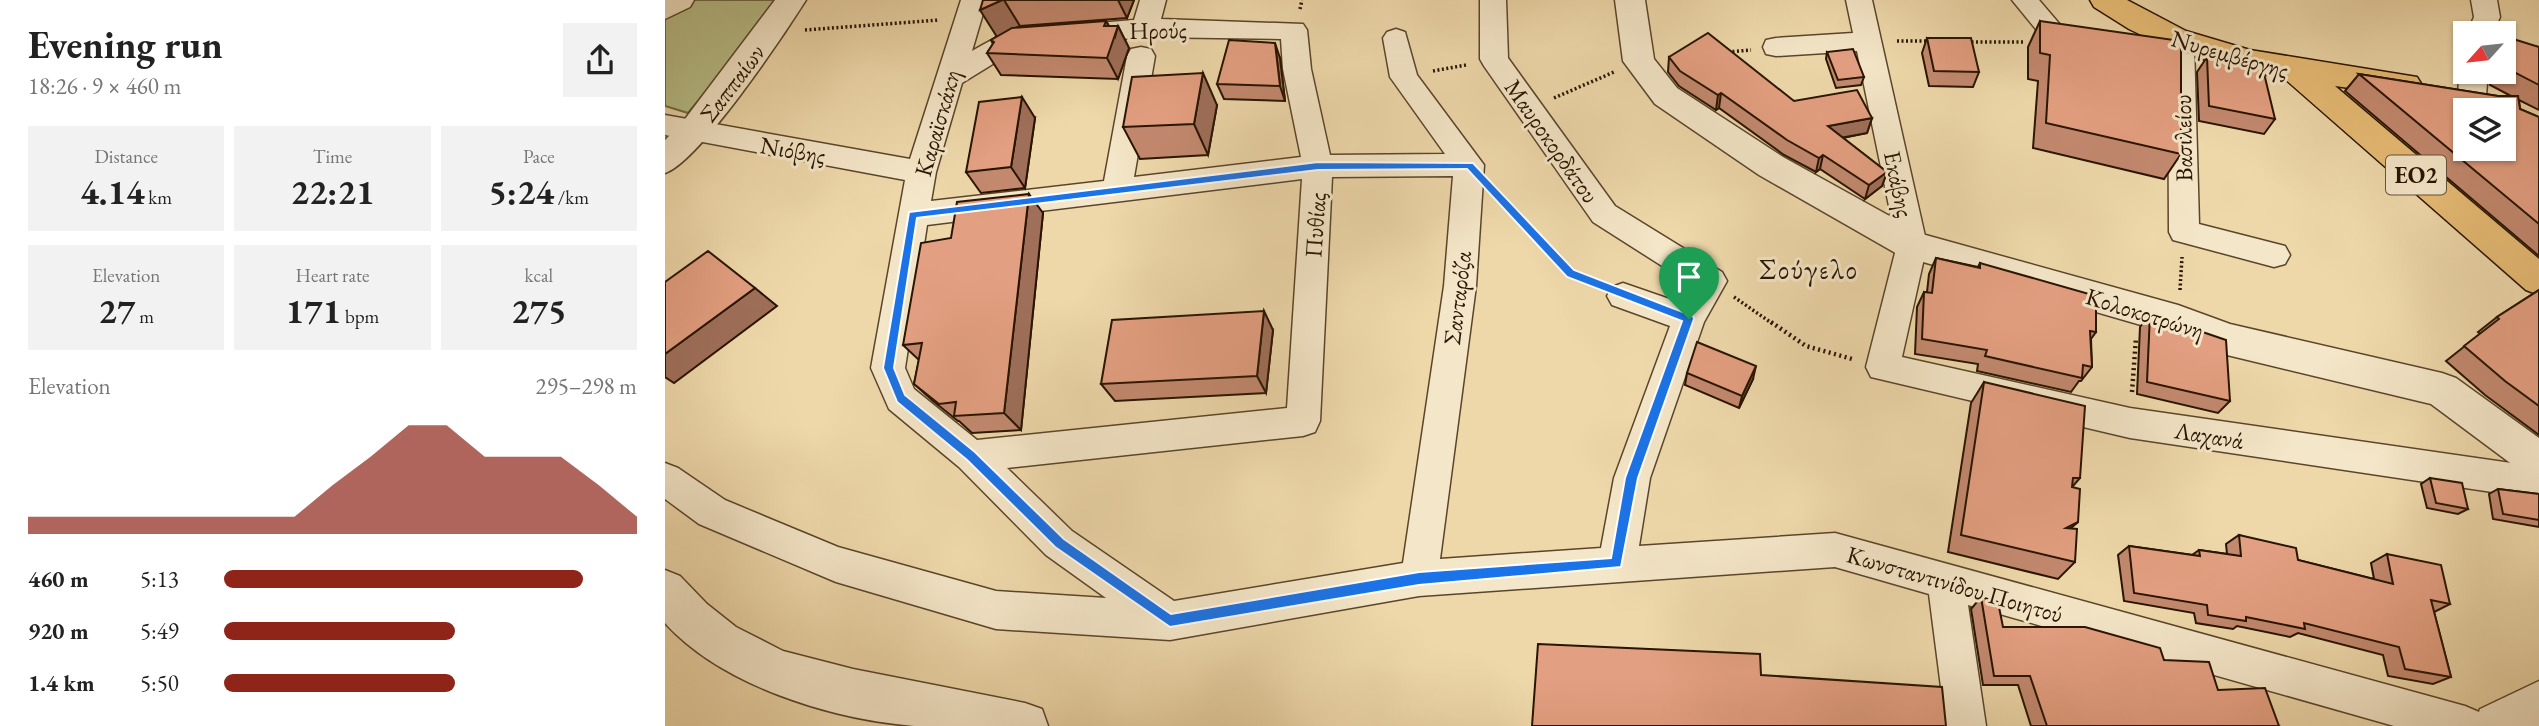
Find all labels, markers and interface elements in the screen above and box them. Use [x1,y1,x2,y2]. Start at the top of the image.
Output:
street label: Ηρούς [1129,14,1187,46]
text: Evening run [28,20,223,69]
north arrow [2453,21,2517,84]
map controls [2453,21,2516,161]
street label: Νυρεμβέργης [2168,22,2292,86]
button: share [563,23,637,97]
street label: Σαππαίων [693,38,771,128]
street label: Καραϊσκάκη [907,66,967,180]
text: 18:26 · 9 × 460 m [28,71,181,101]
street label: Μαυροκορδάτου [1498,73,1606,209]
street label: Βασιλείου [2167,94,2199,182]
button: layers [2453,98,2516,161]
street label: Νιόβης [758,129,828,171]
text: Distance [94,144,158,169]
text: Time [313,144,352,169]
text: Pace [523,144,555,169]
street label: Εκάβης [1877,148,1921,220]
road number: ΕΟ2 [2386,156,2446,194]
text: 4.14 [80,169,145,214]
text: 22:21 [291,169,374,214]
text: 5:24 [489,169,554,214]
text: km [145,185,172,210]
text: /km [554,185,589,210]
street label: Πυθίας [1297,191,1333,259]
pin [1659,247,1719,319]
street label: Σανταρόζα [1436,249,1478,347]
district label: Σούγελο [1759,251,1859,287]
icon: arrive [1670,258,1708,296]
text: Elevation [92,263,160,288]
text: Heart rate [296,263,369,288]
text: kcal [525,263,553,288]
street label: Κολοκοτρώνη [2082,280,2208,346]
text: 27 [98,288,135,333]
text: 171 [286,288,341,333]
text: 275 [511,288,567,333]
text: m [135,304,154,329]
text: bpm [341,304,379,329]
text: Elevation [28,371,111,401]
text: 295–298 m [536,371,637,401]
street label: Λαχανά [2171,414,2246,456]
street label: Κωνσταντινίδου Ποιητού [1843,538,2067,630]
text: 460 m [28,564,89,594]
text: 5:13 [140,564,179,594]
text: 920 m [28,616,89,646]
text: 5:49 [140,616,179,646]
text: 1.4 km [28,668,95,698]
text: 5:50 [140,668,179,698]

